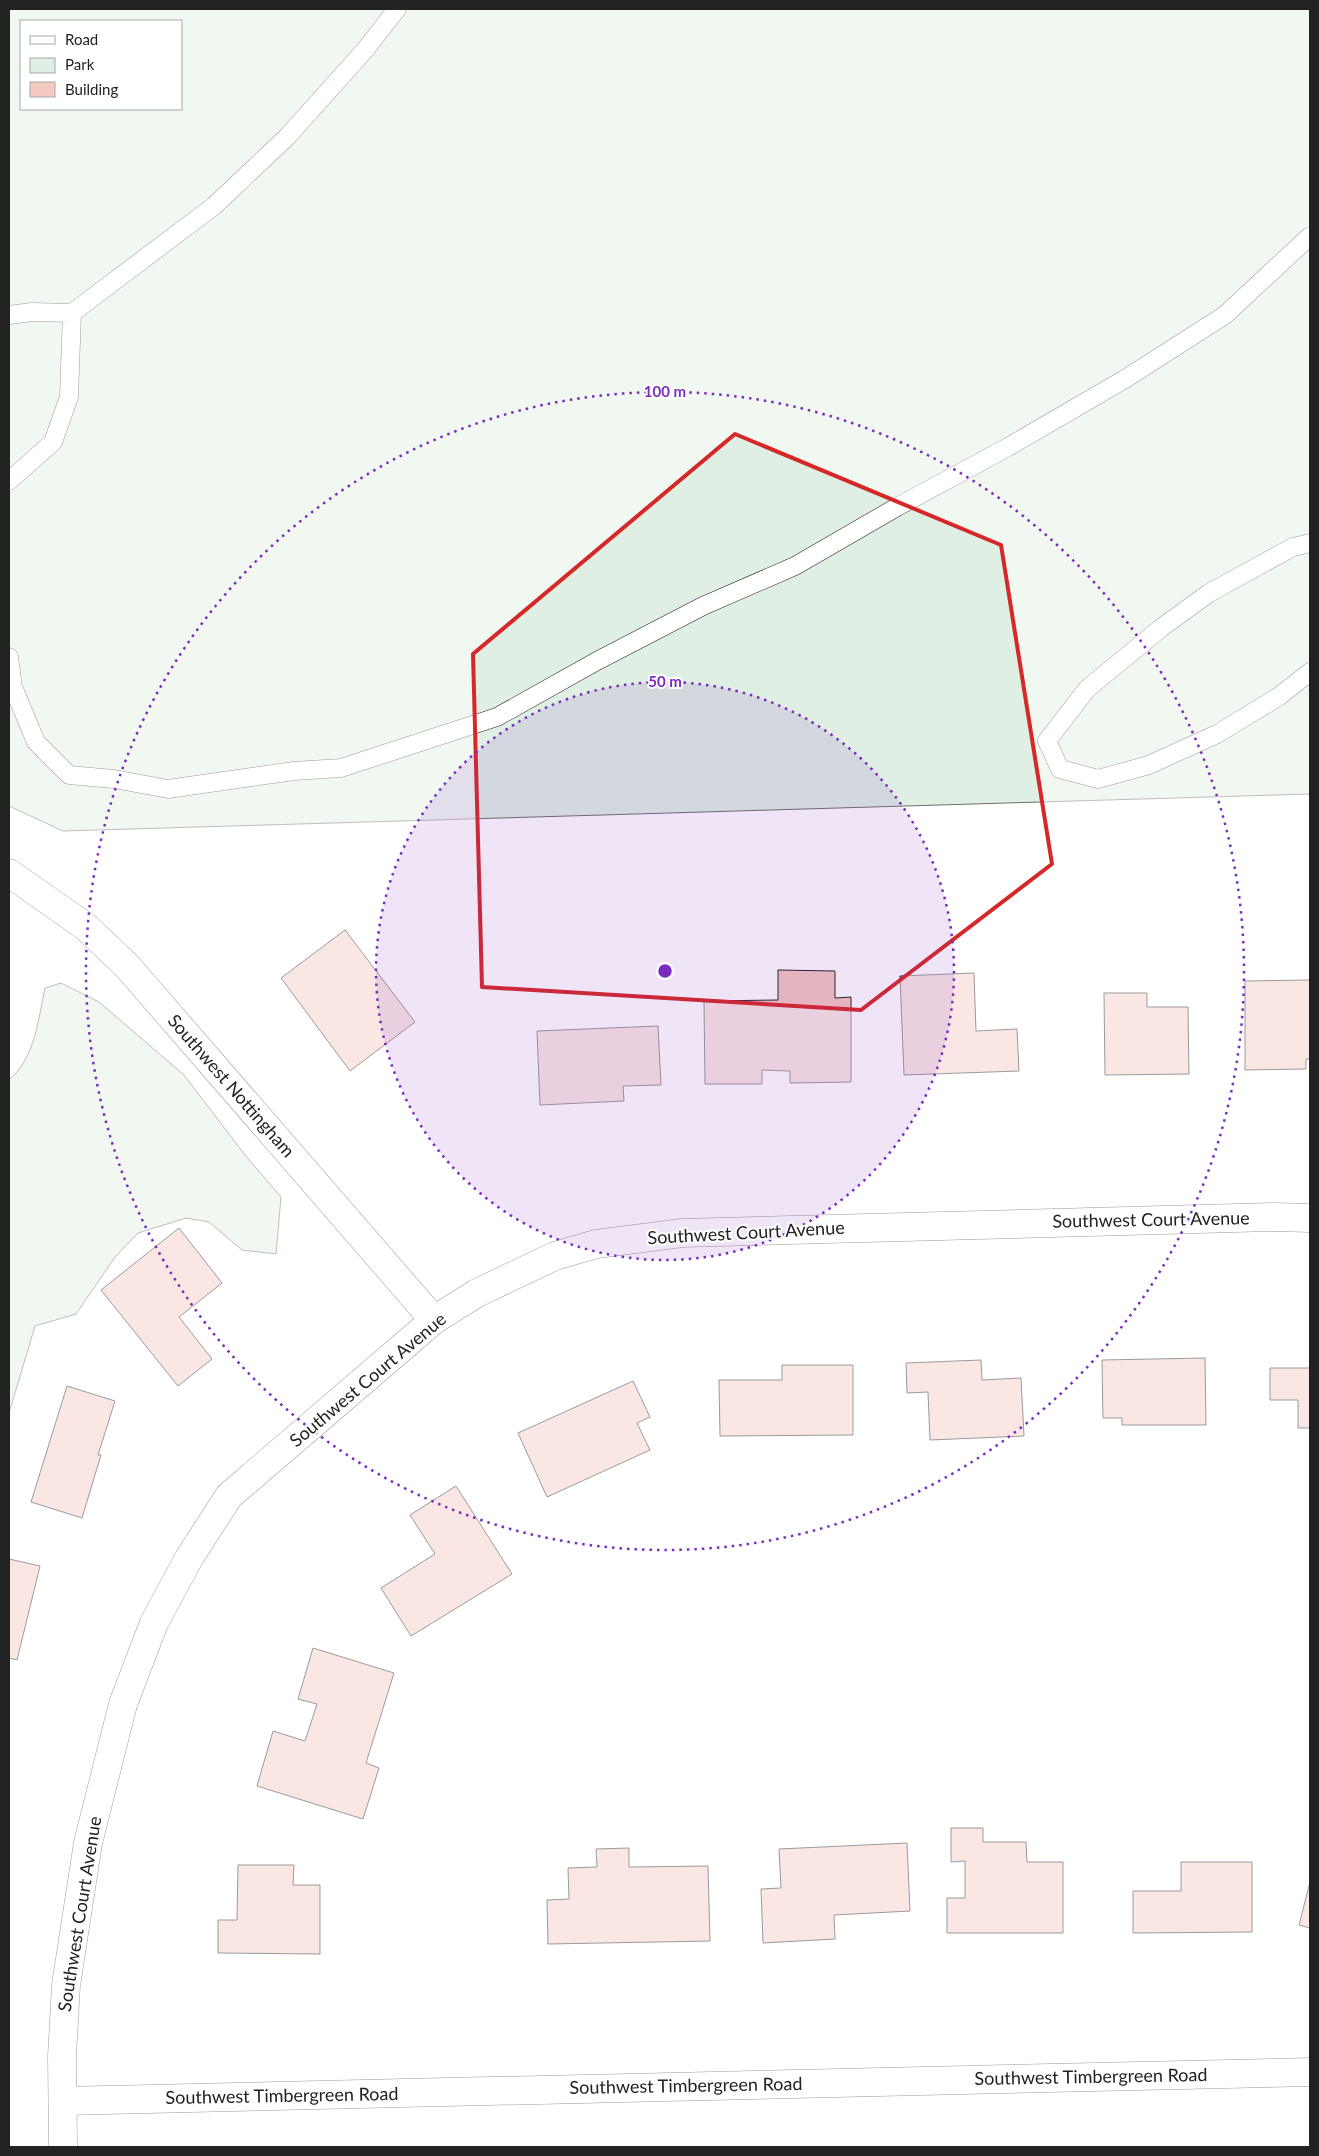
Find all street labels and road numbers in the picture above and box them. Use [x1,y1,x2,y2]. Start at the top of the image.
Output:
street label: Southwest Nottingham [164,1009,300,1161]
street label: Southwest Court Avenue [1052,1206,1250,1232]
street label: Southwest Court Avenue [647,1216,845,1248]
street label: Southwest Court Avenue [285,1307,450,1451]
street label: Southwest Court Avenue [53,1815,105,2013]
street label: Southwest Timbergreen Road [974,2063,1208,2089]
street label: Southwest Timbergreen Road [569,2072,803,2098]
street label: Southwest Timbergreen Road [165,2082,399,2108]

